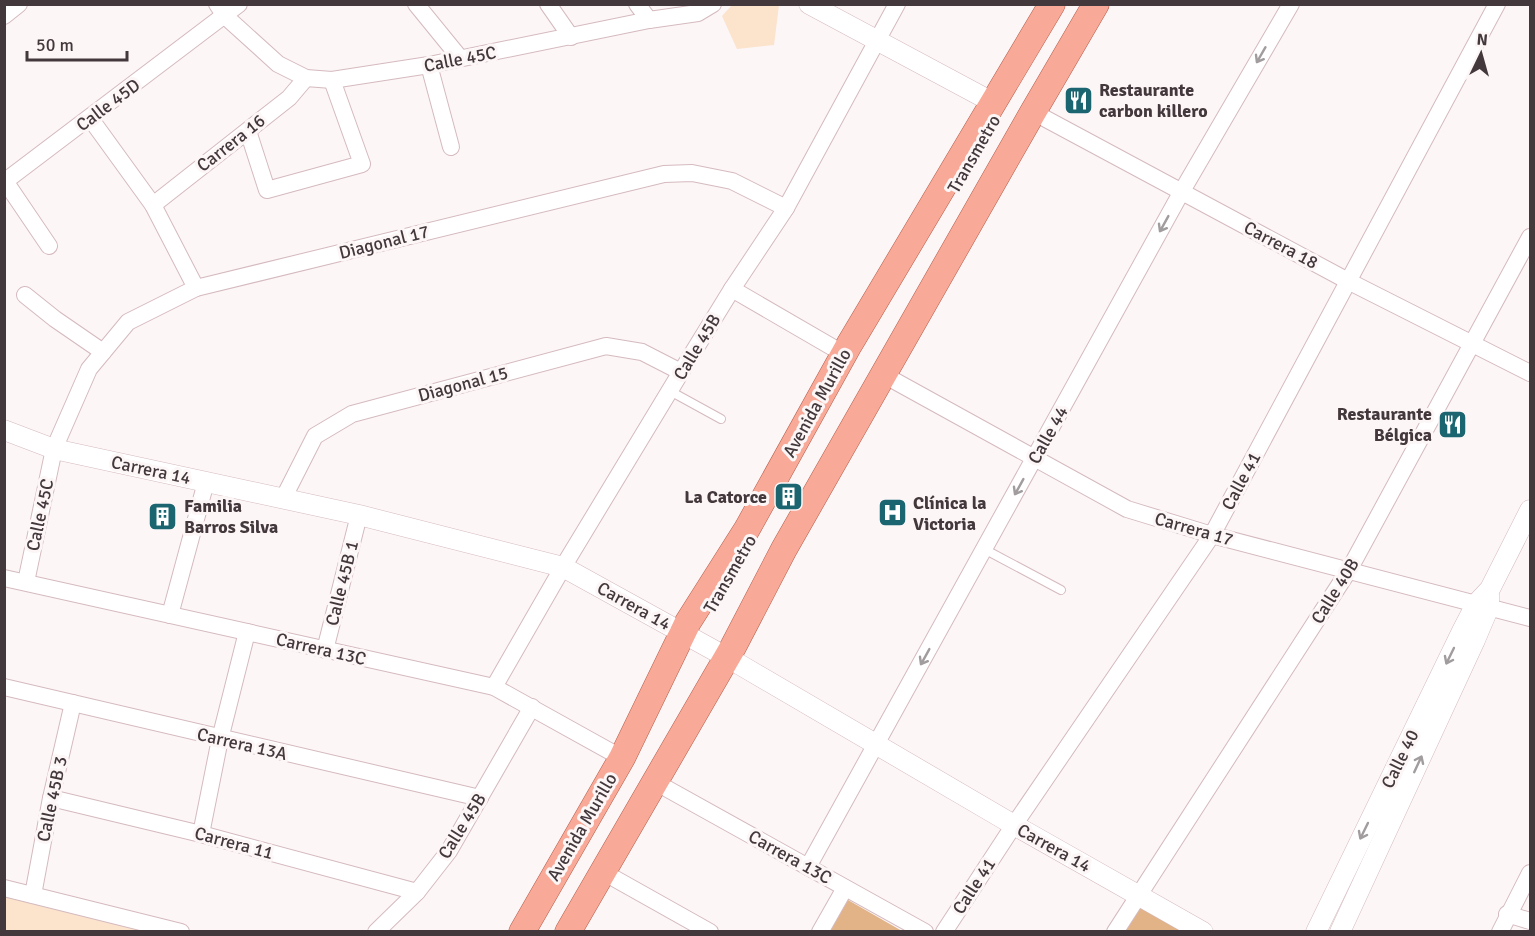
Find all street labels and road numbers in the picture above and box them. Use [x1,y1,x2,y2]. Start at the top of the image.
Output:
street label: Calle 45C [422,41,498,77]
street label: Calle 45D [72,74,144,136]
street label: Carrera 16 [192,109,270,177]
street label: Transmetro [943,111,1005,197]
street label: Carrera 18 [1240,216,1322,274]
street label: Diagonal 17 [337,220,431,264]
street label: Calle 45B [669,310,725,384]
street label: Avenida Murillo [778,345,856,461]
street label: Diagonal 15 [416,361,510,407]
street label: Calle 44 [1023,402,1073,468]
street label: Calle 41 [1217,448,1265,514]
street label: Carrera 14 [109,451,193,489]
street label: Calle 45C [22,477,58,553]
street label: Carrera 17 [1152,507,1236,551]
street label: Transmetro [699,531,761,617]
street label: Calle 45B 1 [321,538,363,628]
street label: Calle 40B [1306,554,1364,628]
street label: Carrera 14 [593,577,675,635]
street label: Carrera 13C [274,628,368,670]
street label: Carrera 13A [195,723,289,765]
street label: Calle 40 [1376,726,1424,792]
street label: Calle 45B 3 [32,754,72,844]
street label: Avenida Murillo [542,769,622,885]
street label: Calle 45B [433,789,491,863]
street label: Carrera 14 [1013,819,1095,877]
street label: Carrera 11 [192,822,276,864]
street label: Carrera 13C [745,825,836,889]
street label: Calle 41 [948,854,1000,918]

